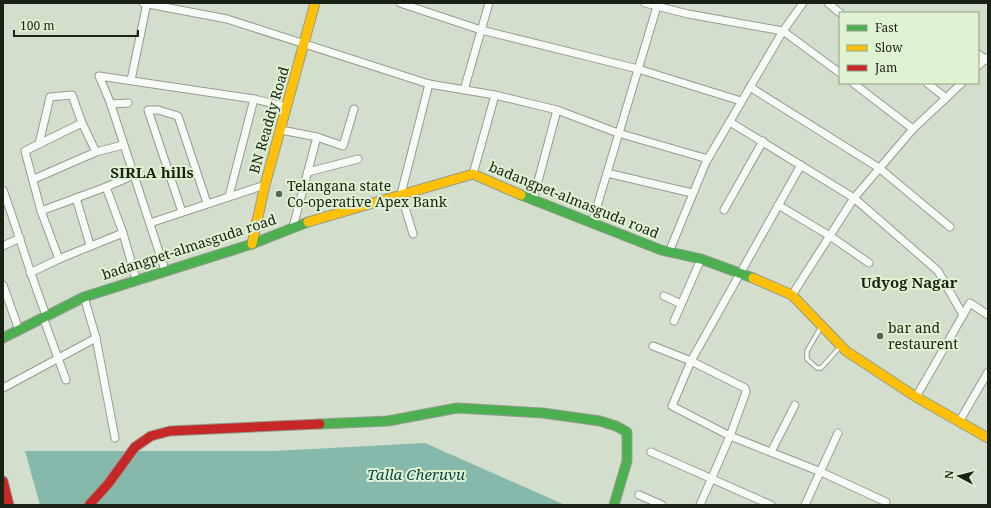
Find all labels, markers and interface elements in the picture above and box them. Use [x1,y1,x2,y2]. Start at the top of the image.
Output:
scale bar [14,12,138,38]
legend [839,12,979,84]
text: 100 m [20,17,55,34]
text: Fast [875,19,898,36]
text: Slow [875,39,903,56]
text: Jam [874,59,897,76]
street label: BN Readdy Road [244,64,293,176]
street label: badangpet-almasguda road [486,157,663,243]
district label: SIRLA hills [110,162,194,182]
place label: Telangana state Co-operative Apex Bank [287,176,448,211]
marker: Telangana state Co-operative Apex Bank [274,189,284,199]
street label: badangpet-almasguda road [99,209,279,284]
district label: Udyog Nagar [860,272,958,292]
place label: bar and restaurent [888,318,958,353]
marker: bar and restaurent [875,331,885,341]
north arrow [939,456,979,496]
water label: Talla Cheruvu [367,464,465,484]
text: N [941,469,957,480]

